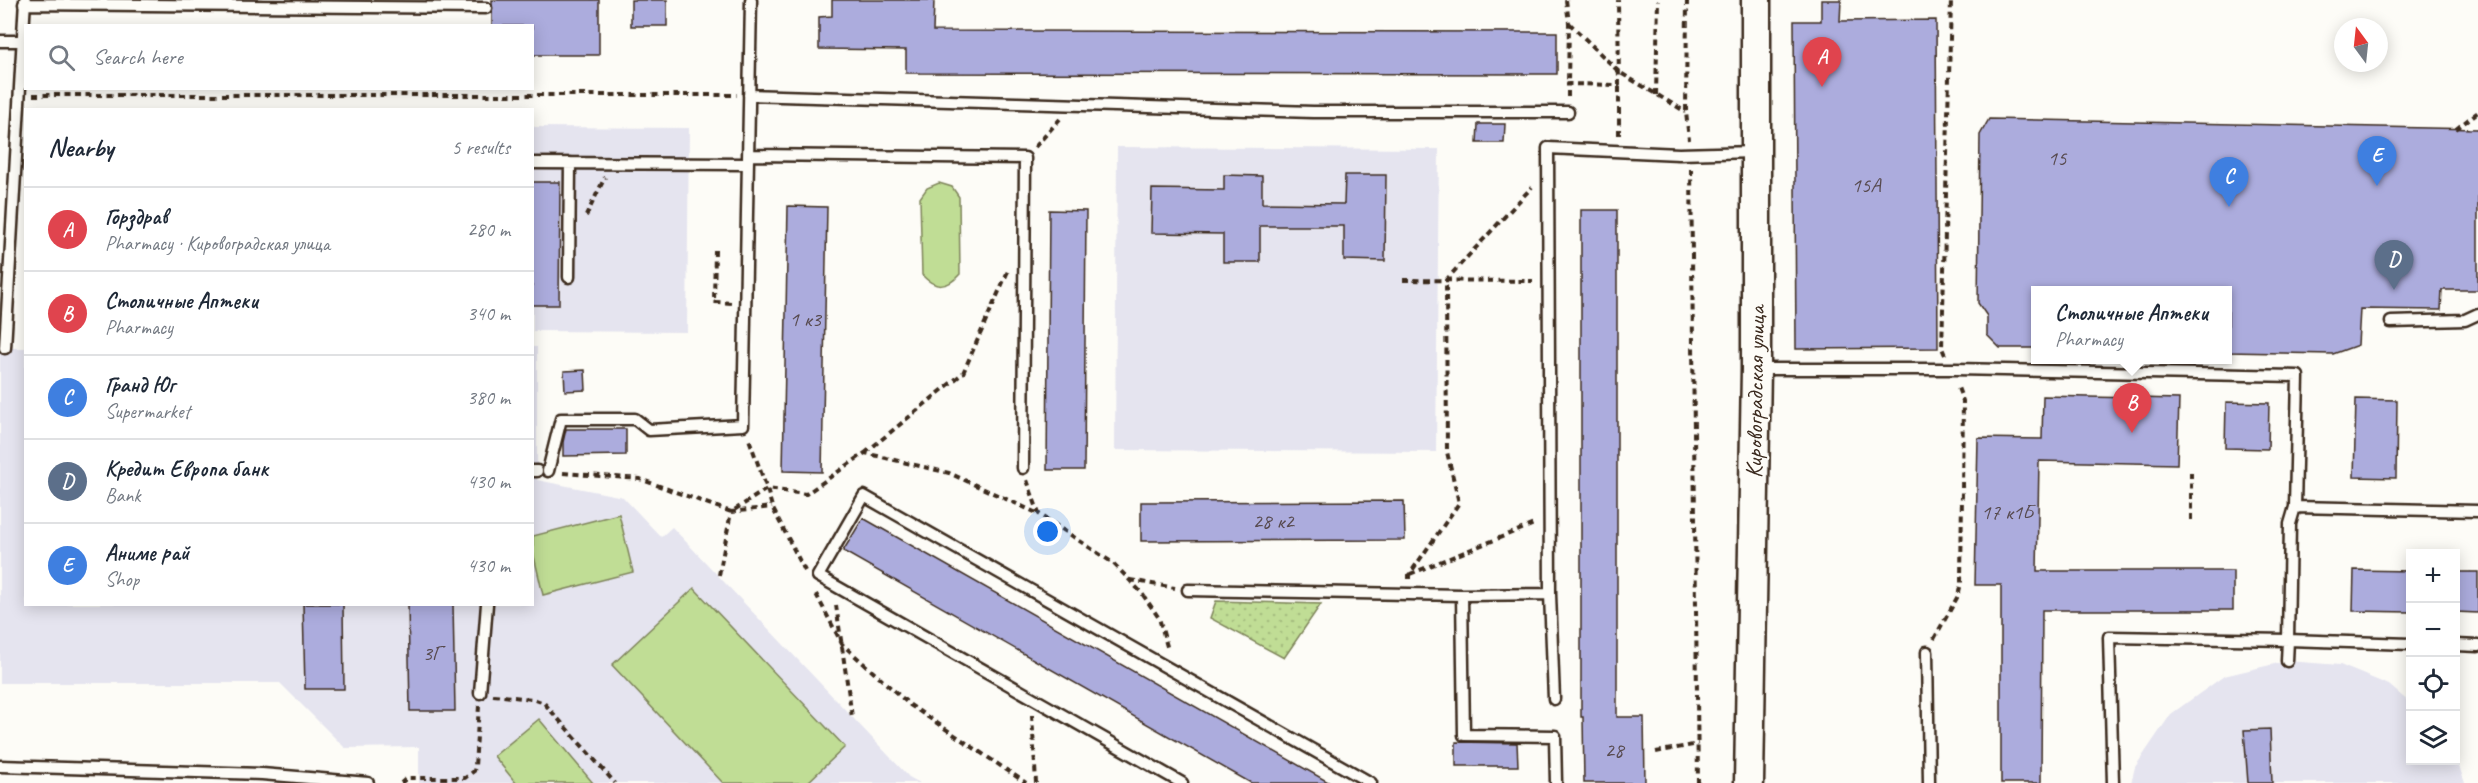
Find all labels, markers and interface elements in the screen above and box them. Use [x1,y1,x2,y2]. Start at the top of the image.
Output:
north arrow [2334,18,2388,72]
search box [24,24,534,90]
pin: A [1802,38,1842,87]
icon: search [45,41,78,74]
text: Search here [93,43,183,71]
text: Nearby [48,131,113,164]
text: 5 results [451,135,510,160]
pin: E [2358,136,2396,186]
house number: 15 [2048,145,2068,171]
pin: C [2210,158,2248,207]
house number: 15А [1851,172,1882,198]
text: Горздрав [105,203,168,231]
text: A [62,217,73,242]
text: 280 m [467,217,510,242]
text: Pharmacy · Кировоградская улица [105,231,330,256]
pin: D [2374,240,2414,290]
popup [2031,286,2232,364]
text: Столичные Аптеки [105,287,258,315]
text: Столичные Аптеки [2055,299,2208,327]
text: B [62,301,73,326]
text: 340 m [467,301,510,326]
street label: Кировоградская улица [1738,303,1772,478]
house number: 1 к3 [789,306,822,332]
text: Pharmacy [105,315,173,340]
text: Pharmacy [2055,327,2123,352]
text: Гранд Юг [105,371,175,399]
pin: B [2112,384,2152,433]
text: C [63,385,72,410]
text: 380 m [467,385,510,410]
text: Supermarket [105,399,190,424]
text: Кредит Европа банк [105,455,268,483]
text: D [62,469,73,494]
text: 430 m [467,469,510,494]
text: Bank [105,483,140,508]
house number: 17 к1Б [1981,499,2036,525]
house number: 28 к2 [1252,508,1295,534]
your location [1033,517,1062,546]
text: Аниме рай [105,539,189,567]
map controls [2406,549,2460,765]
button: + [2406,549,2460,603]
text: E [62,553,73,578]
text: 430 m [467,553,510,578]
text: Shop [105,567,139,592]
button: − [2406,603,2460,657]
house number: 3Г [422,640,446,666]
button: locate [2406,657,2460,711]
button: layers [2406,711,2460,765]
house number: 28 [1605,737,1626,763]

